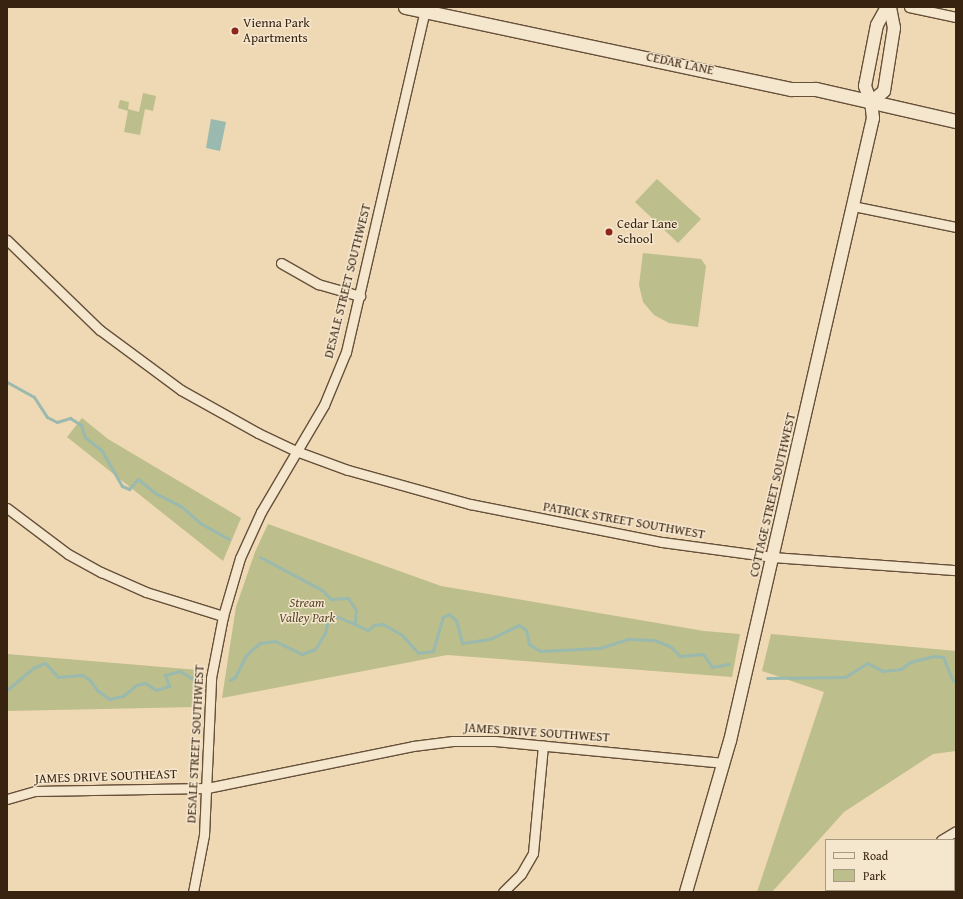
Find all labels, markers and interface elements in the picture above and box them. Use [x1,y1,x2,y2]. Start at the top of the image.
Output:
place label: Vienna Park Apartments [243,16,310,47]
marker: Vienna Park Apartments [230,26,240,36]
street label: CEDAR LANE [645,49,715,79]
street label: DESALE STREET SOUTHWEST [321,202,375,360]
place label: Cedar Lane School [617,217,677,248]
marker: Cedar Lane School [604,227,614,237]
street label: COTTAGE STREET SOUTHWEST [747,411,799,579]
street label: PATRICK STREET SOUTHWEST [542,499,706,543]
park label: Stream Valley Park [279,596,335,627]
street label: DESALE STREET SOUTHWEST [184,664,208,824]
street label: JAMES DRIVE SOUTHWEST [464,720,610,746]
street label: JAMES DRIVE SOUTHEAST [34,767,178,787]
legend [825,839,955,891]
text: Road [863,847,888,864]
text: Park [863,867,886,884]

